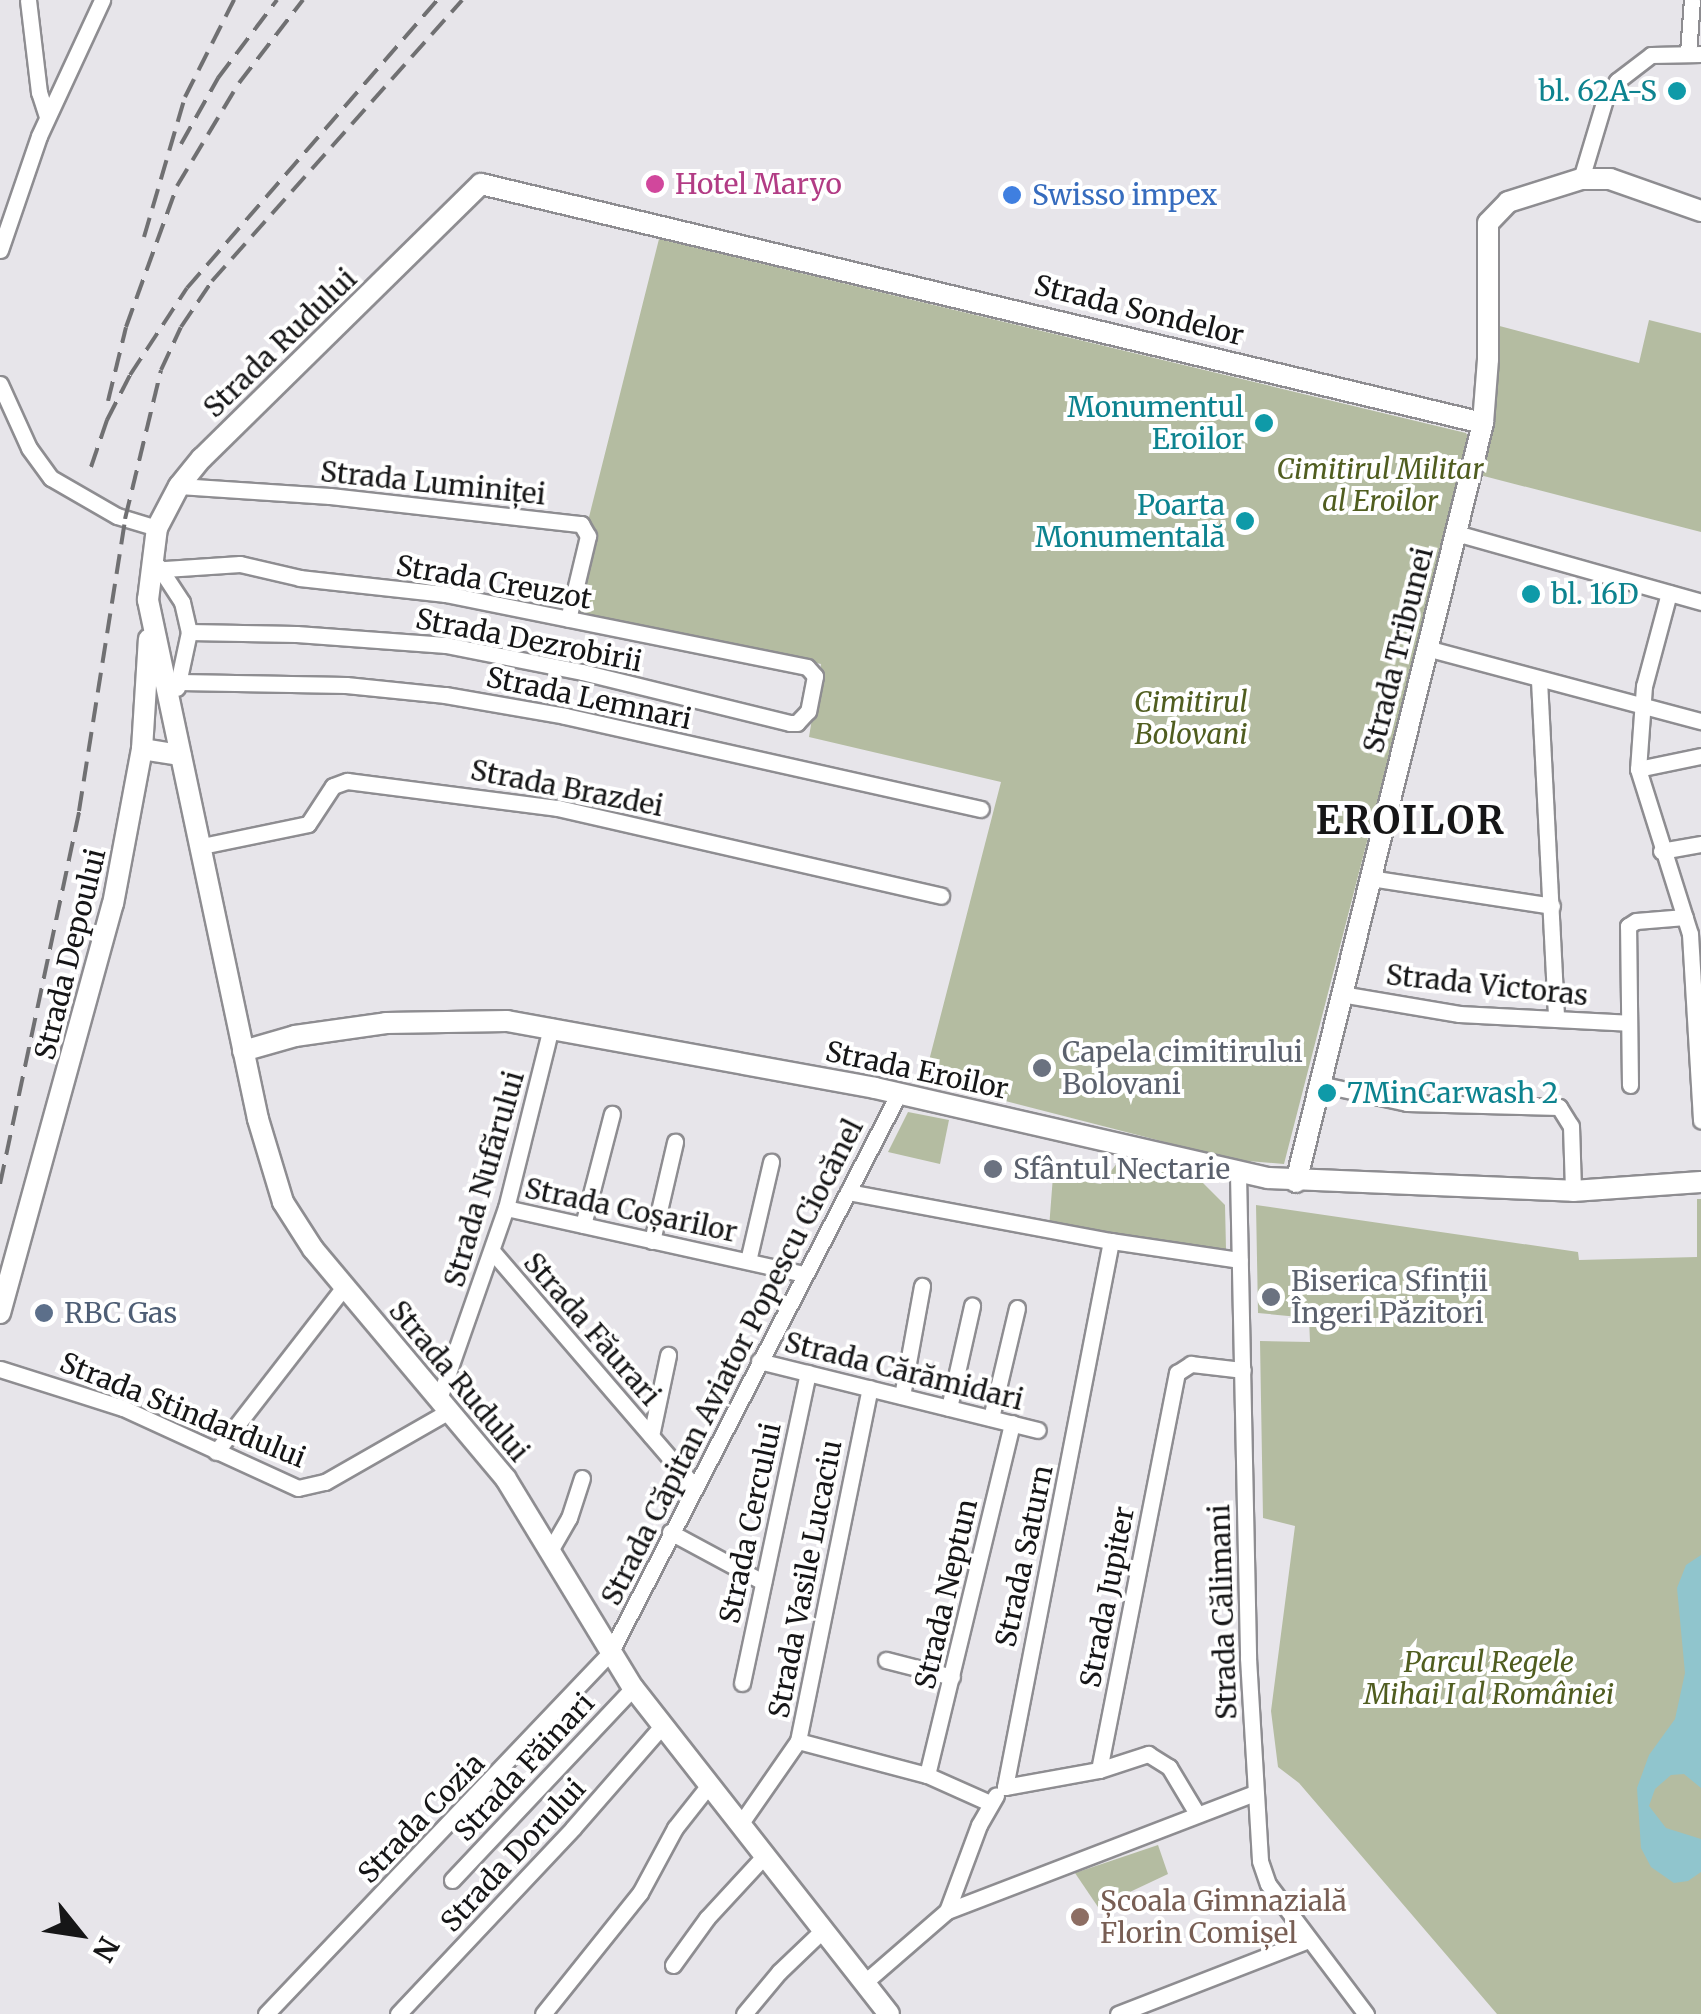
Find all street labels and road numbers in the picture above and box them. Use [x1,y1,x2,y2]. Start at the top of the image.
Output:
street label: Strada Rudului [197,262,363,424]
street label: Strada Sondelor [1031,268,1247,352]
street label: Strada Luminiței [319,454,547,512]
street label: Strada Tribunei [1356,544,1440,756]
street label: Strada Creuzot [394,548,594,616]
street label: Strada Dezrobirii [413,602,645,678]
street label: Strada Lemnari [483,660,695,736]
street label: Strada Brazdei [468,753,666,823]
street label: Strada Depoului [28,845,112,1063]
street label: Strada Victoras [1384,958,1590,1012]
street label: Strada Eroilor [823,1034,1011,1106]
street label: Strada Nufărului [437,1067,531,1291]
street label: Strada Căpitan Aviator Popescu Ciocănel [594,1113,870,1611]
street label: Strada Coșarilor [522,1171,740,1249]
street label: Strada Făurari [517,1246,667,1412]
street label: Strada Rudului [382,1294,536,1468]
street label: Strada Cărămidari [781,1325,1027,1417]
street label: Strada Stindardului [55,1345,311,1475]
street label: Strada Cercului [712,1419,788,1627]
street label: Strada Vasile Lucaciu [762,1437,848,1721]
street label: Strada Saturn [988,1462,1060,1650]
street label: Strada Neptun [908,1496,984,1692]
street label: Strada Jupiter [1073,1504,1141,1690]
street label: Strada Călimani [1202,1504,1244,1720]
street label: Strada Făinari [447,1686,601,1848]
street label: Strada Cozia [351,1746,491,1890]
street label: Strada Dorului [434,1772,592,1938]

